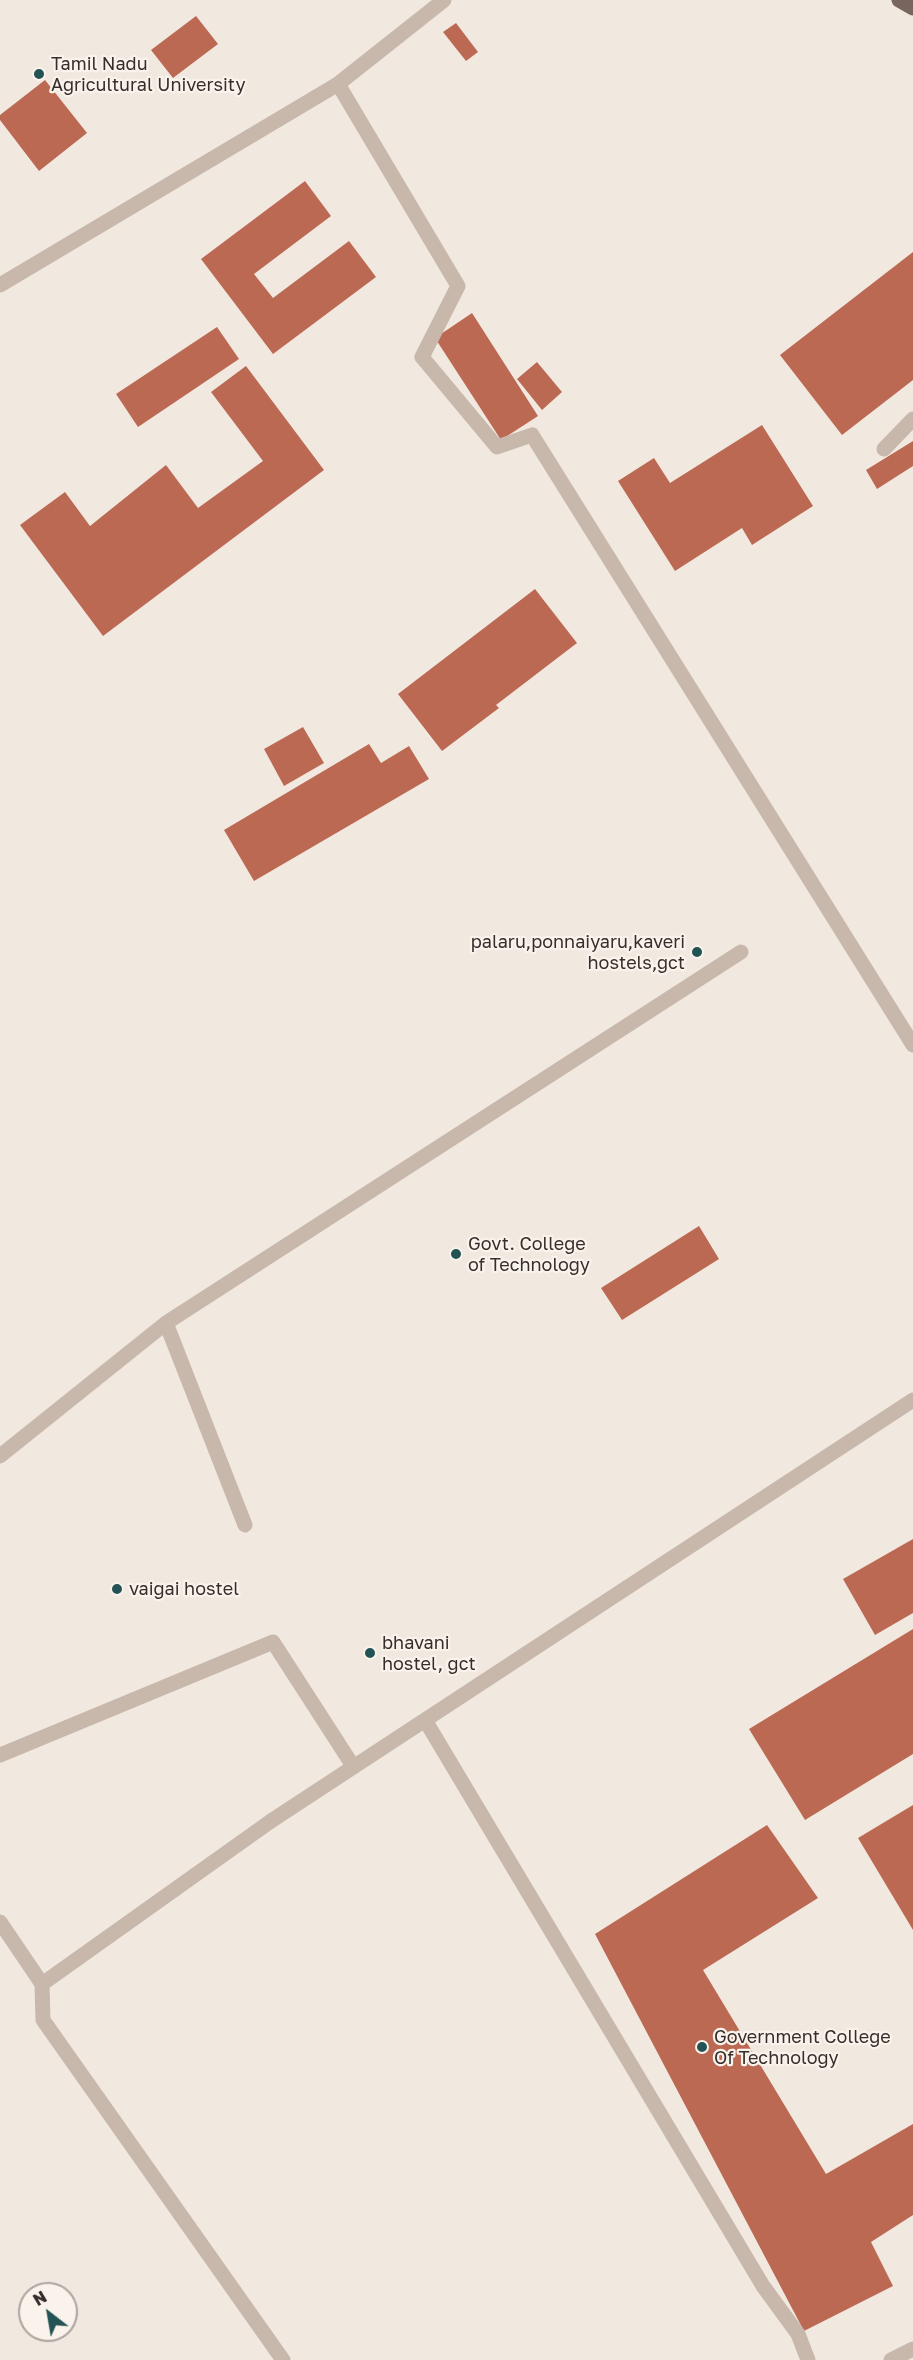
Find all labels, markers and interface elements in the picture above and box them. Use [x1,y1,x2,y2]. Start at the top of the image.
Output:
place label: Tamil Nadu Agricultural University [51,53,245,96]
marker: Tamil Nadu Agricultural University [32,67,46,81]
place label: palaru,ponnaiyaru,kaveri hostels,gct [471,931,685,974]
marker: palaru,ponnaiyaru,kaveri hostels,gct [690,945,704,959]
place label: Govt. College of Technology [468,1233,590,1276]
marker: Govt. College of Technology [449,1247,463,1261]
place label: vaigai hostel [129,1578,239,1600]
marker: vaigai hostel [110,1582,124,1596]
place label: bhavani hostel, gct [382,1632,476,1674]
marker: bhavani hostel, gct [363,1646,377,1660]
place label: Government College Of Technology [714,2026,891,2068]
marker: Government College Of Technology [695,2040,709,2054]
north arrow [18,2282,78,2342]
text: N [29,2287,50,2310]

